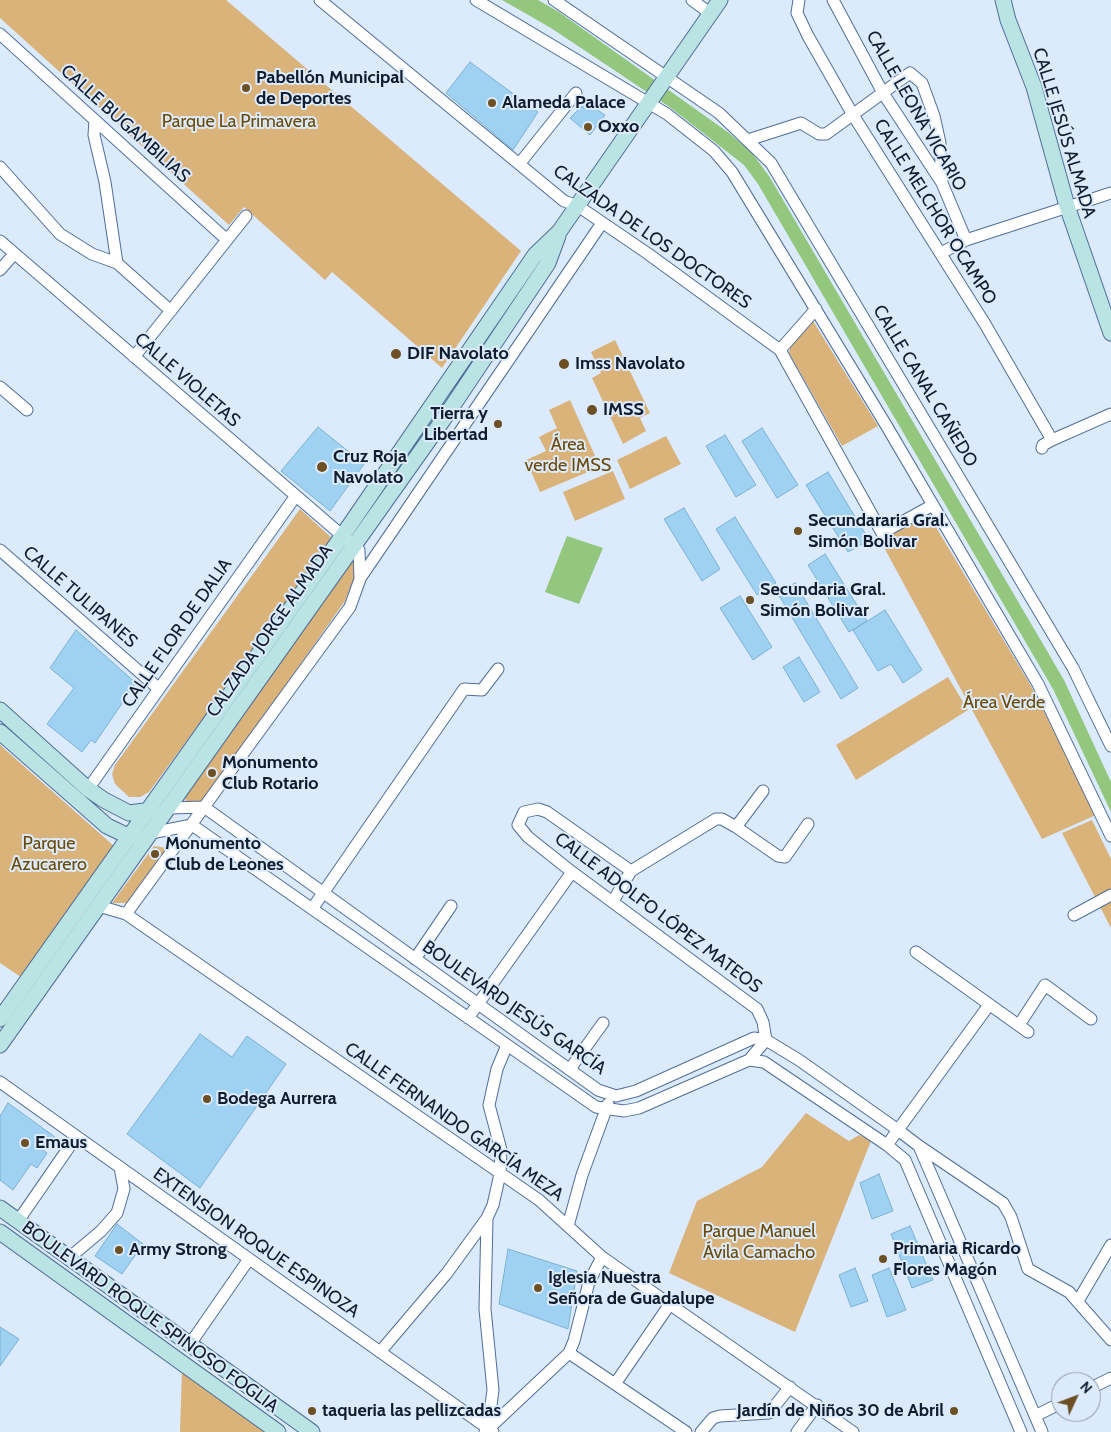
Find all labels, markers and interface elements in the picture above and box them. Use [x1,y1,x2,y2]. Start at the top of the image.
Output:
street label: CALLE LEONA VICARIO [861,27,971,195]
street label: CALLE JESÚS ALMADA [1028,45,1100,221]
street label: CALLE BUGAMBILIAS [56,60,194,188]
place label: Pabellón Municipal de Deportes [256,67,404,110]
marker: Pabellón Municipal de Deportes [240,82,252,94]
place label: Alameda Palace [502,92,626,114]
marker: Alameda Palace [486,97,498,109]
park label: Parque La Primavera [162,111,316,133]
street label: CALLE MELCHOR OCAMPO [869,115,1001,309]
place label: Oxxo [598,116,639,138]
marker: Oxxo [582,121,594,133]
street label: CALZADA DE LOS DOCTORES [549,160,755,314]
street label: CALLE CANAL CAÑEDO [868,301,982,471]
street label: CALLE VIOLETAS [130,328,244,432]
place label: DIF Navolato [407,343,509,365]
marker: DIF Navolato [389,347,403,361]
place label: Imss Navolato [575,353,685,375]
marker: Imss Navolato [557,357,571,371]
place label: IMSS [603,399,644,421]
place label: Tierra y Libertad [424,403,488,446]
marker: IMSS [585,403,599,417]
marker: Tierra y Libertad [492,418,504,430]
park label: Área verde IMSS [525,434,611,476]
place label: Cruz Roja Navolato [333,446,407,488]
marker: Cruz Roja Navolato [315,460,329,474]
place label: Secundararia Gral. Simón Bolivar [808,510,948,552]
marker: Secundararia Gral. Simón Bolivar [792,525,804,537]
street label: CALZADA JORGE ALMADA [202,541,338,721]
street label: CALLE TULIPANES [18,542,142,652]
street label: CALLE FLOR DE DALIA [117,554,237,712]
place label: Secundaria Gral. Simón Bolivar [760,579,886,622]
marker: Secundaria Gral. Simón Bolivar [744,594,756,606]
park label: Área Verde [963,692,1045,714]
place label: Monumento Club Rotario [222,752,319,794]
marker: Monumento Club Rotario [206,767,218,779]
street label: CALLE ADOLFO LÓPEZ MATEOS [550,828,766,998]
park label: Parque Azucarero [11,833,87,876]
place label: Monumento Club de Leones [165,833,284,876]
marker: Monumento Club de Leones [149,848,161,860]
street label: BOULEVARD JESÚS GARCÍA [418,936,610,1080]
street label: CALLE FERNANDO GARCÍA MEZA [340,1038,568,1206]
place label: Bodega Aurrera [217,1088,337,1110]
marker: Bodega Aurrera [201,1093,213,1105]
place label: Emaus [35,1132,87,1154]
marker: Emaus [19,1137,31,1149]
street label: EXTENSION ROQUE ESPINOZA [149,1163,363,1323]
street label: BOULEVARD ROQUE SPINOSO FOGLIA [18,1217,282,1417]
park label: Parque Manuel Ávila Camacho [703,1221,815,1264]
place label: Primaria Ricardo Flores Magón [893,1238,1021,1280]
place label: Army Strong [129,1239,227,1261]
marker: Army Strong [113,1244,125,1256]
marker: Primaria Ricardo Flores Magón [877,1253,889,1265]
place label: Iglesia Nuestra Señora de Guadalupe [548,1267,714,1310]
marker: Iglesia Nuestra Señora de Guadalupe [532,1282,544,1294]
north arrow [1051,1372,1101,1422]
text: N [1076,1378,1096,1397]
place label: taqueria las pellizcadas [322,1400,501,1422]
place label: Jardín de Niños 30 de Abril [737,1400,944,1422]
marker: taqueria las pellizcadas [306,1405,318,1417]
marker: Jardín de Niños 30 de Abril [948,1405,960,1417]

